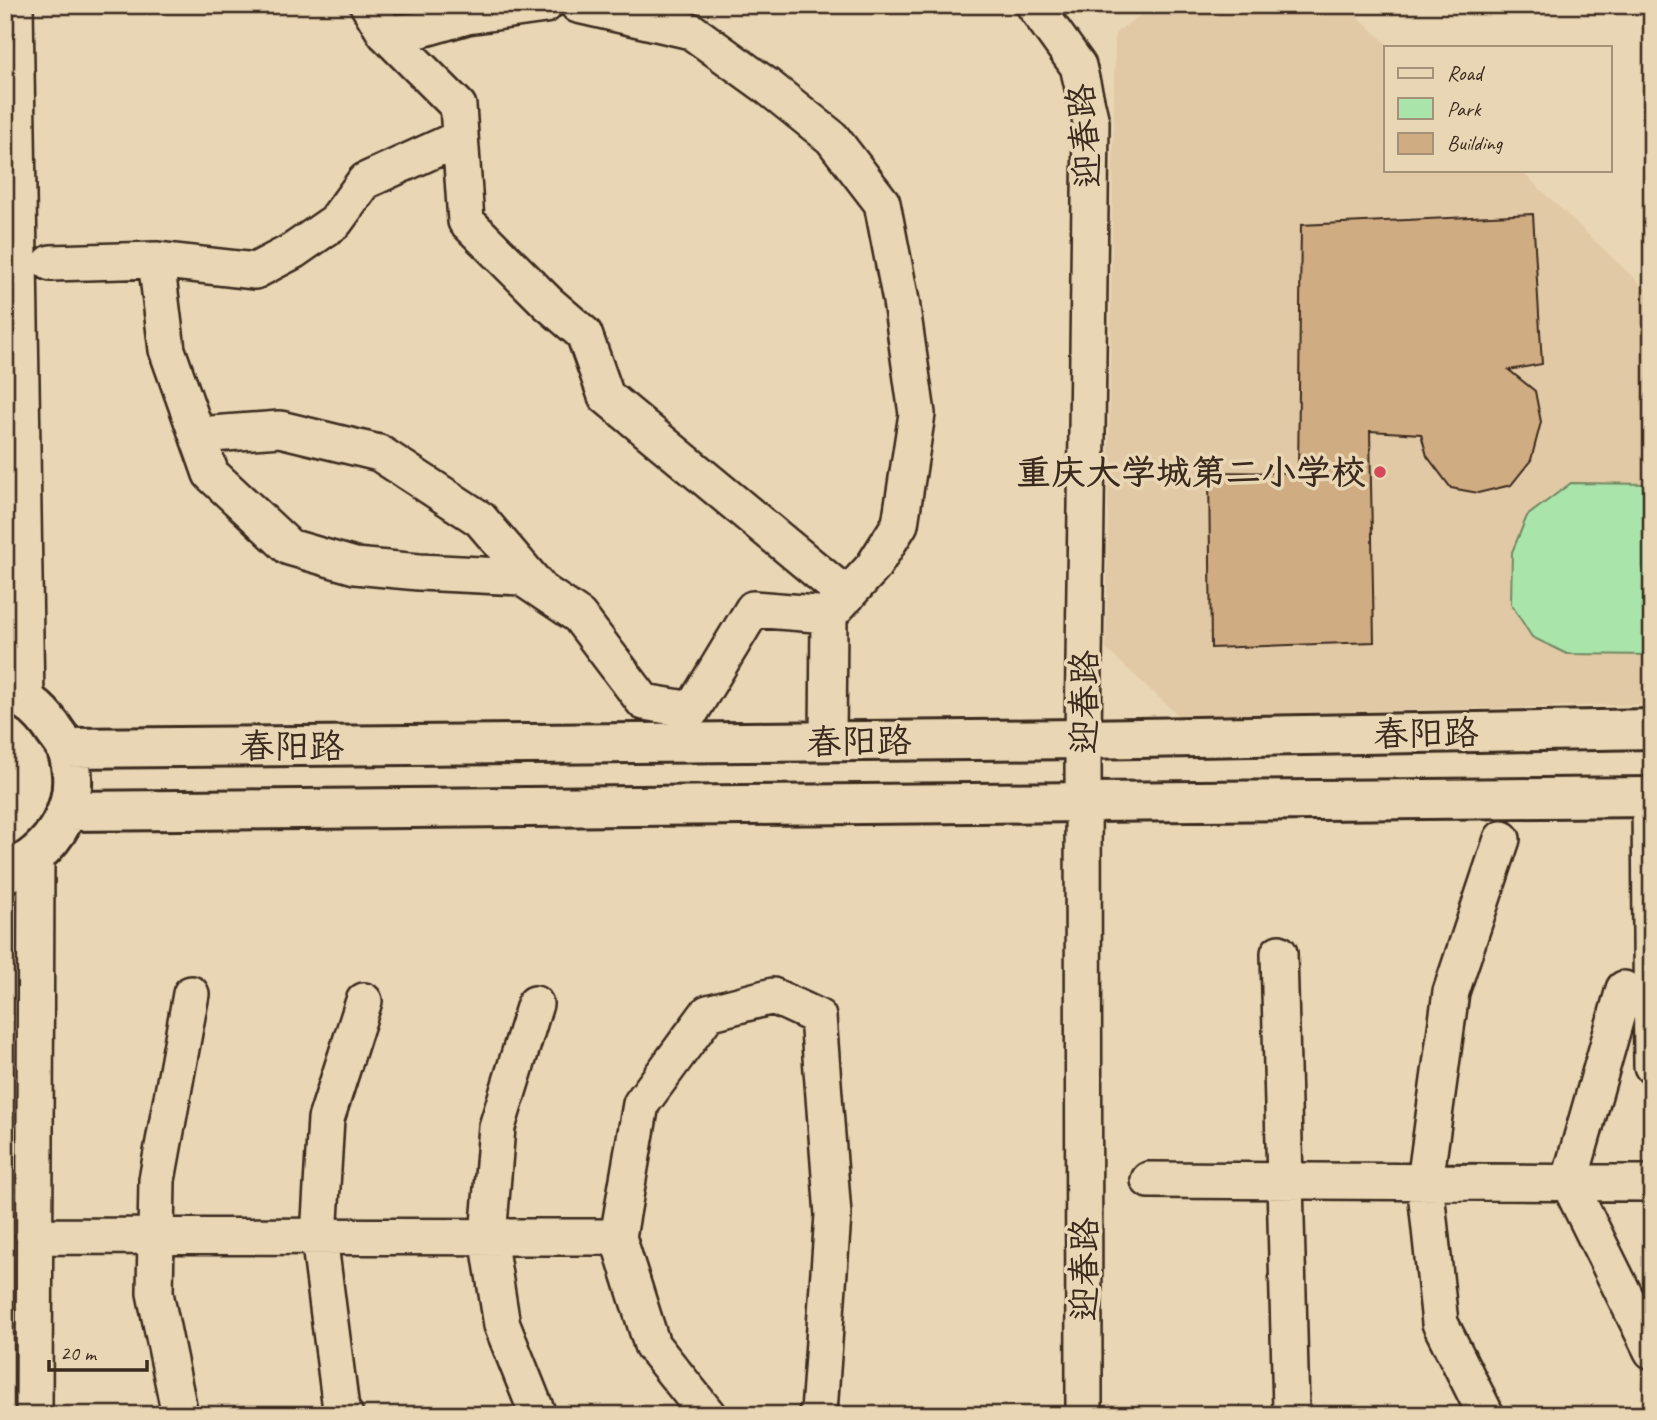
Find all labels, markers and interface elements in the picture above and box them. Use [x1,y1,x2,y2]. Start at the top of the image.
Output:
legend [1384,46,1612,172]
text: Road [1447,60,1486,86]
street label: 迎春路 [1058,82,1111,190]
text: Park [1447,96,1482,122]
text: Building [1447,130,1504,156]
place label: 重庆大学城第二小学校 [1016,450,1366,495]
marker: 重庆大学城第二小学校 [1372,464,1388,480]
street label: 迎春路 [1062,649,1107,755]
street label: 春阳路 [1373,710,1479,757]
street label: 春阳路 [806,718,912,765]
street label: 春阳路 [239,724,345,769]
street label: 迎春路 [1062,1216,1107,1322]
scale bar [49,1329,147,1373]
text: 20 m [60,1340,98,1366]

